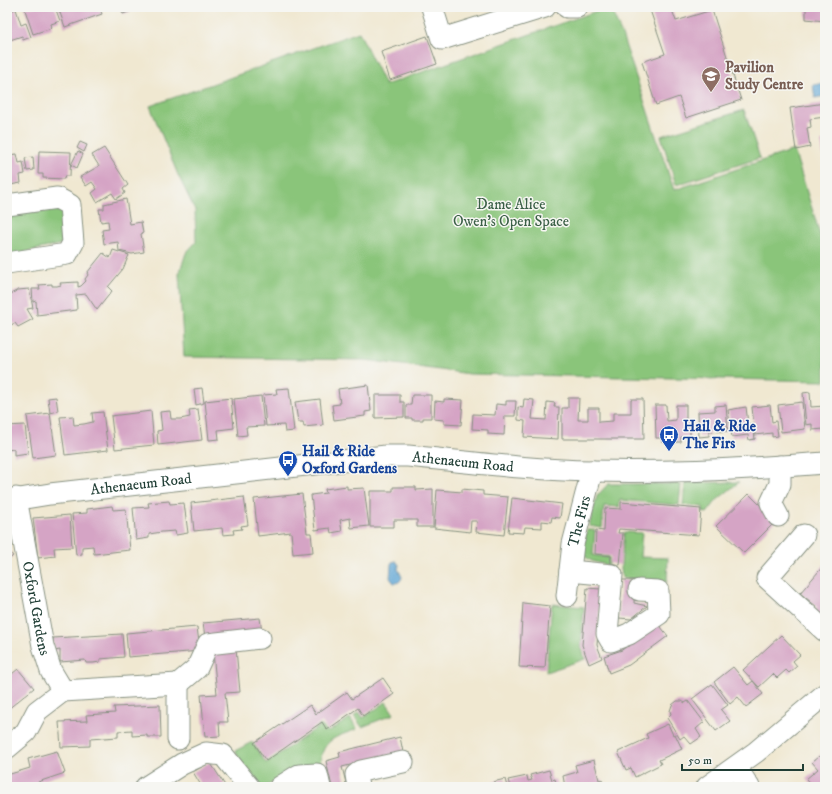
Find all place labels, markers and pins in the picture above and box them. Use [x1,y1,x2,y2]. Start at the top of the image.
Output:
place label: Pavilion Study Centre [725,58,804,94]
school or university icon: Pavilion Study Centre [700,65,722,93]
place label: Hail & Ride The Firs [682,417,757,453]
bus stop icon: Hail & Ride The Firs [658,424,680,452]
place label: Hail & Ride Oxford Gardens [302,442,397,478]
bus stop icon: Hail & Ride Oxford Gardens [277,449,299,477]

